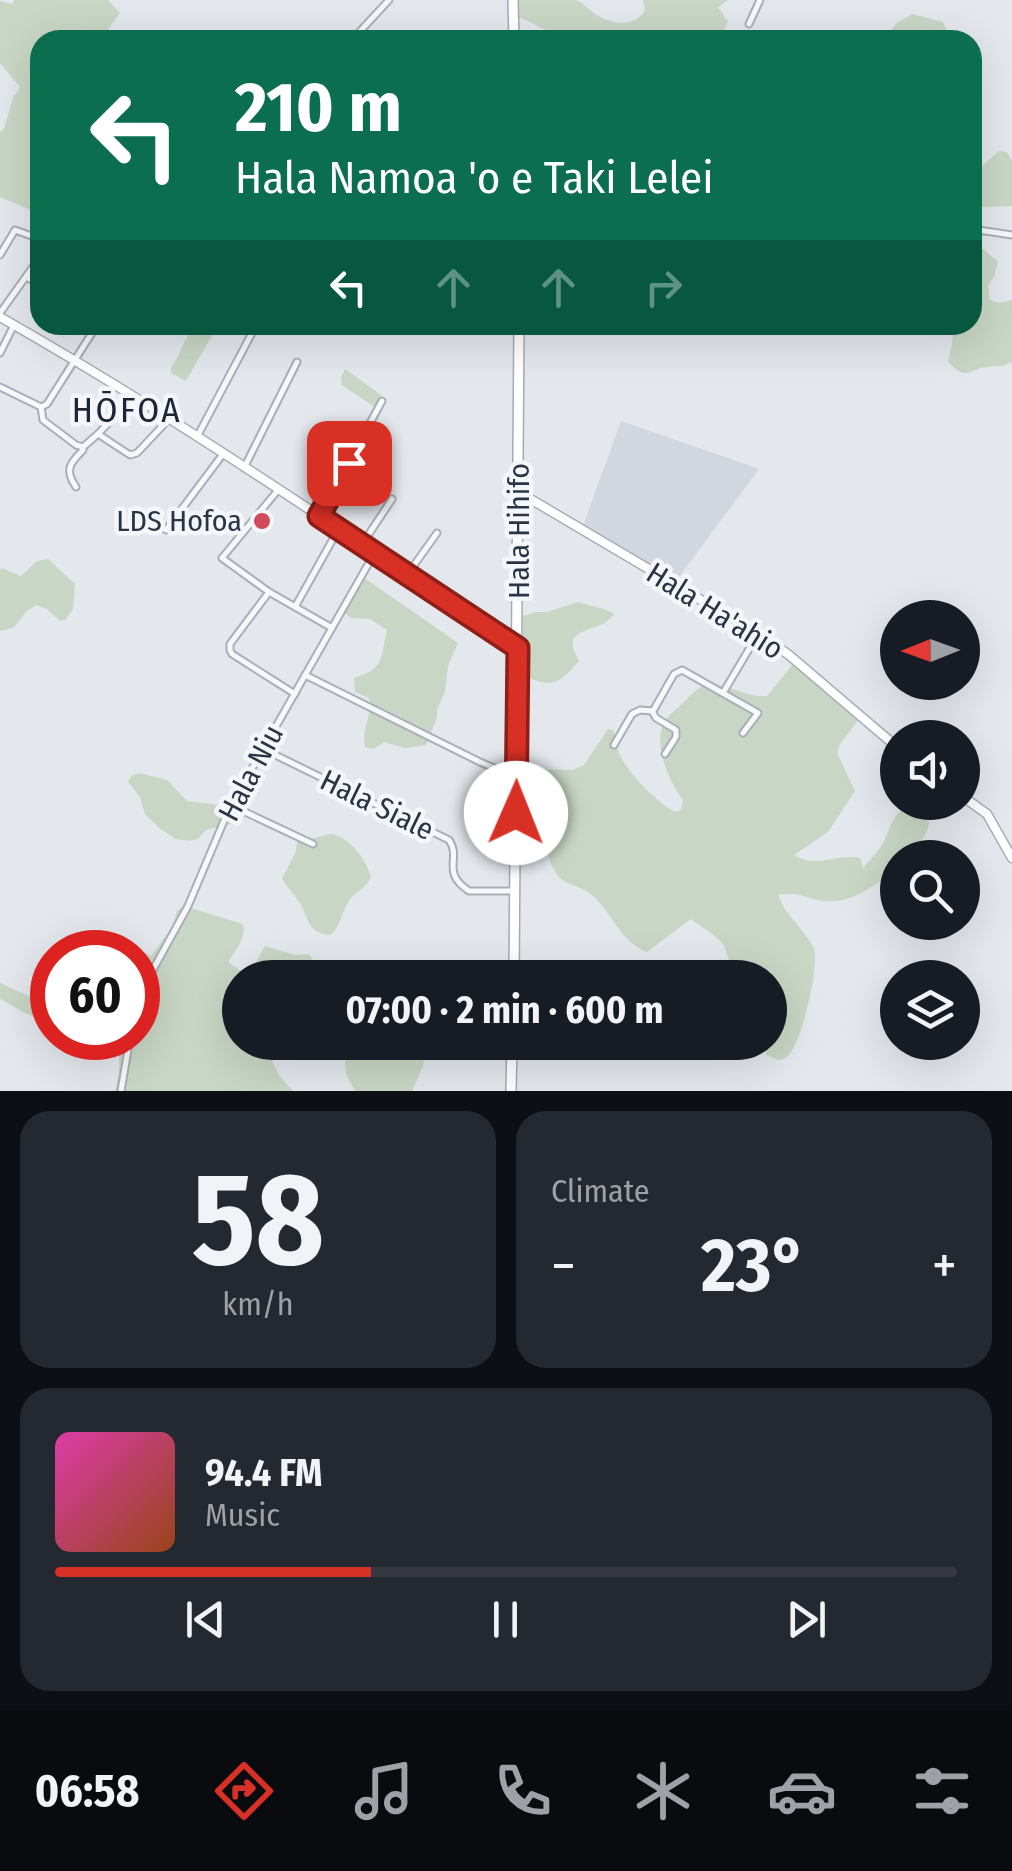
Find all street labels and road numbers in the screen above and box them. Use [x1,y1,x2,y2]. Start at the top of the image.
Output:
street label: Hala Hihifo [501,463,537,599]
street label: Hala Ha'ahio [640,555,790,667]
street label: Hala Niu [211,719,291,827]
street label: Hala Siale [314,762,440,848]

